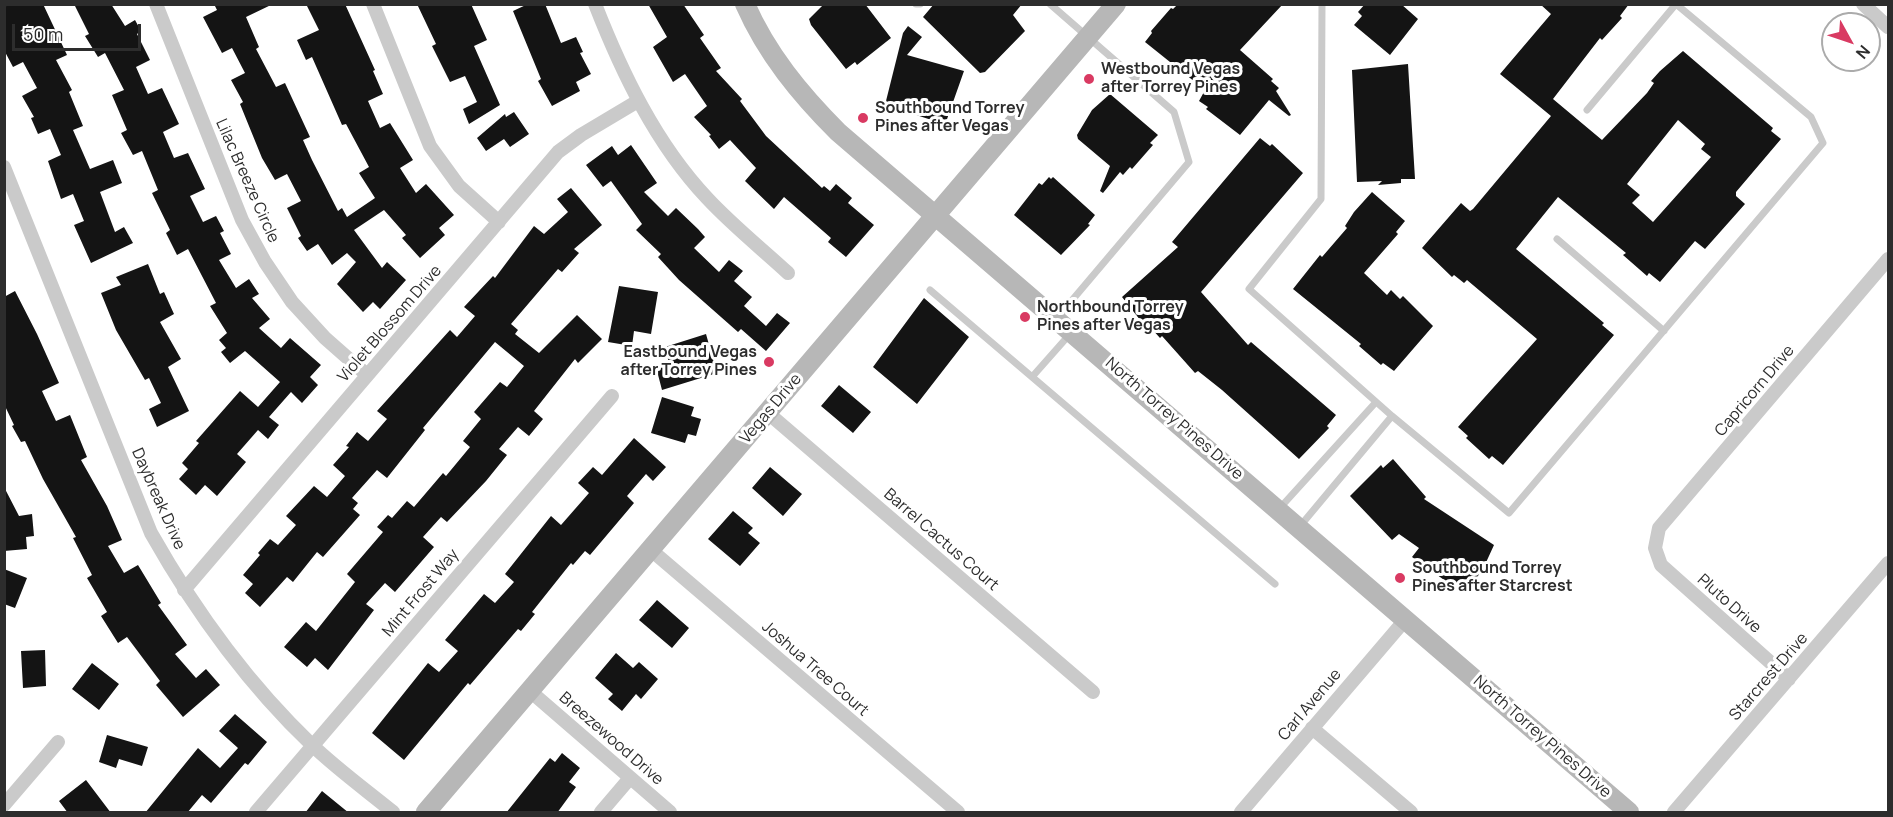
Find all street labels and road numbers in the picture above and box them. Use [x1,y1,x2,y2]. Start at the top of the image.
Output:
street label: Lilac Breeze Circle [211,116,283,246]
street label: Violet Blossom Drive [334,262,446,386]
street label: Capricorn Drive [1711,341,1799,441]
street label: North Torrey Pines Drive [1101,354,1247,484]
street label: Vegas Drive [736,370,806,448]
street label: Daybreak Drive [127,445,189,553]
street label: Barrel Cactus Court [880,485,1002,595]
street label: Mint Frost Way [379,545,463,641]
street label: Pluto Drive [1693,570,1765,638]
street label: Joshua Tree Court [758,617,872,721]
street label: Starcrest Drive [1726,629,1812,725]
street label: Carl Avenue [1274,665,1346,745]
street label: North Torrey Pines Drive [1469,672,1615,802]
street label: Breezewood Drive [555,688,667,790]

